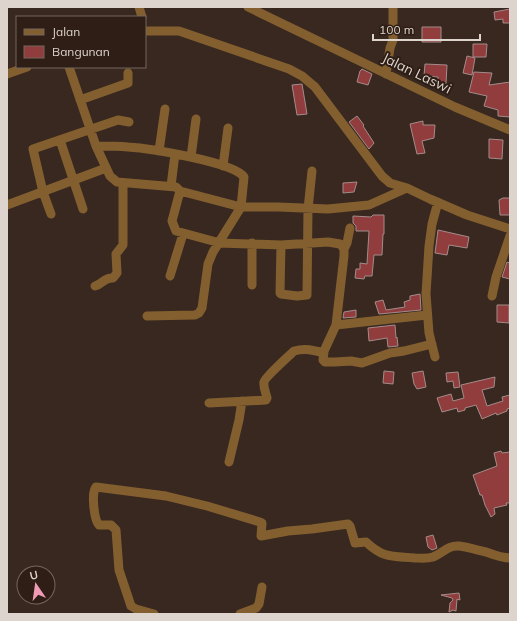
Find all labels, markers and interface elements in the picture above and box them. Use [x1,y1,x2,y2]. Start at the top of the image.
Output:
legend [16,16,146,68]
scale bar [373,16,480,42]
text: 100 m [379,22,414,37]
text: Jalan [52,24,80,39]
text: Bangunan [52,44,110,59]
street label: Jalan Laswi [379,48,455,98]
north arrow [16,565,56,605]
text: U [28,568,39,583]

